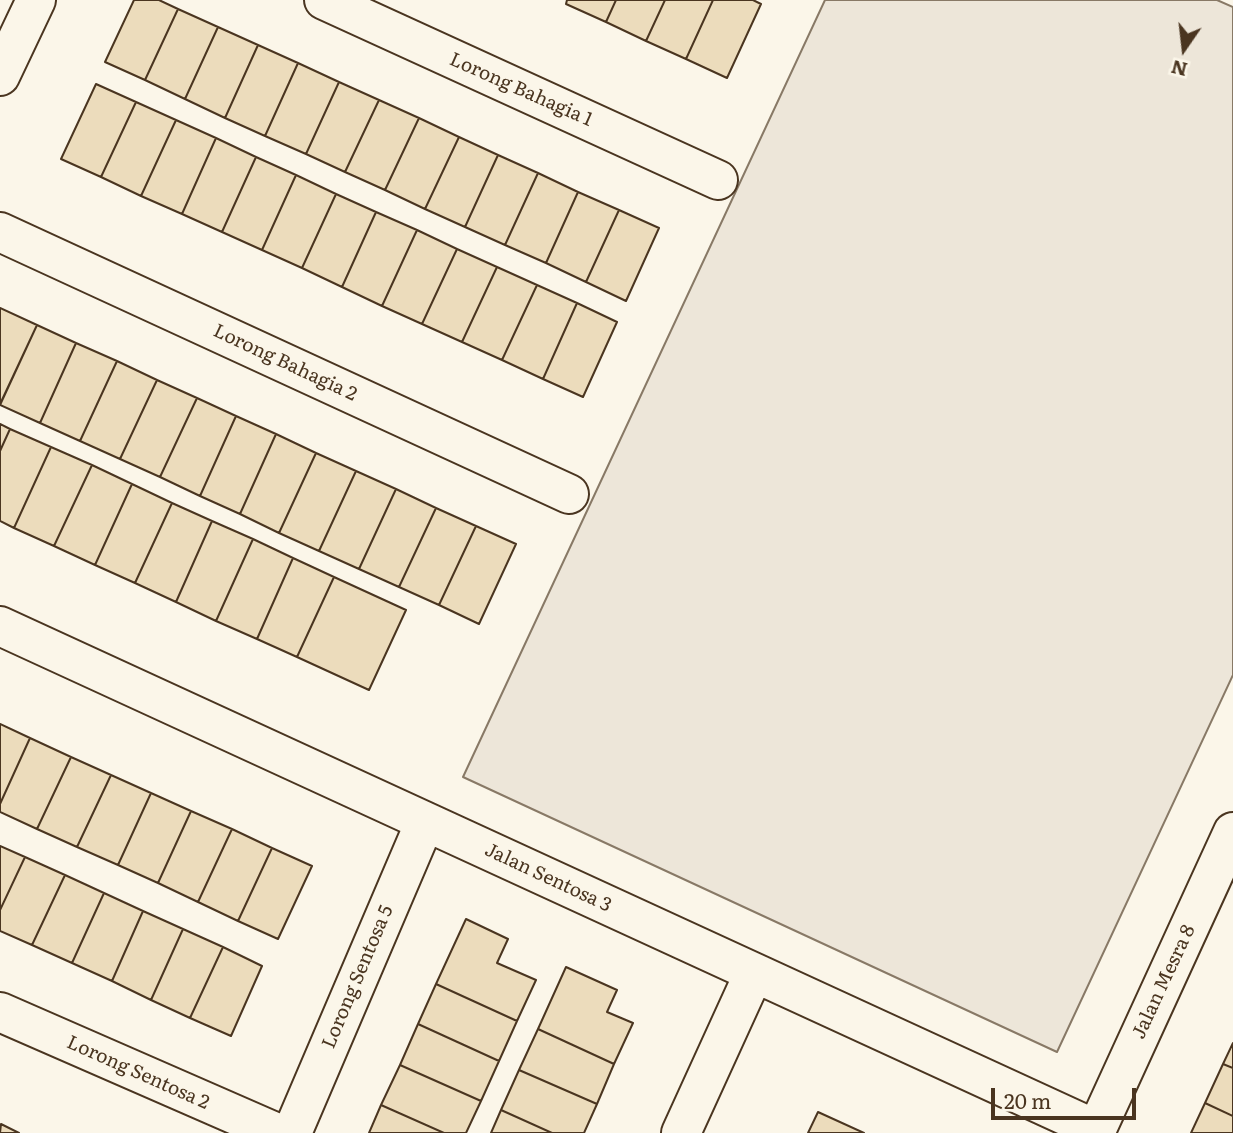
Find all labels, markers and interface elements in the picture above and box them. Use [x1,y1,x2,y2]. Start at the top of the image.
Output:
north arrow [1149,14,1219,84]
street label: Lorong Bahagia 1 [446,48,596,132]
text: N [1168,54,1190,85]
street label: Lorong Bahagia 2 [210,320,360,406]
street label: Jalan Sentosa 3 [481,839,615,917]
street label: Lorong Sentosa 5 [318,902,398,1052]
street label: Jalan Mesra 8 [1128,921,1200,1043]
street label: Lorong Sentosa 2 [63,1031,213,1115]
scale bar [995,1074,1140,1118]
text: 20 m [1004,1084,1051,1115]

